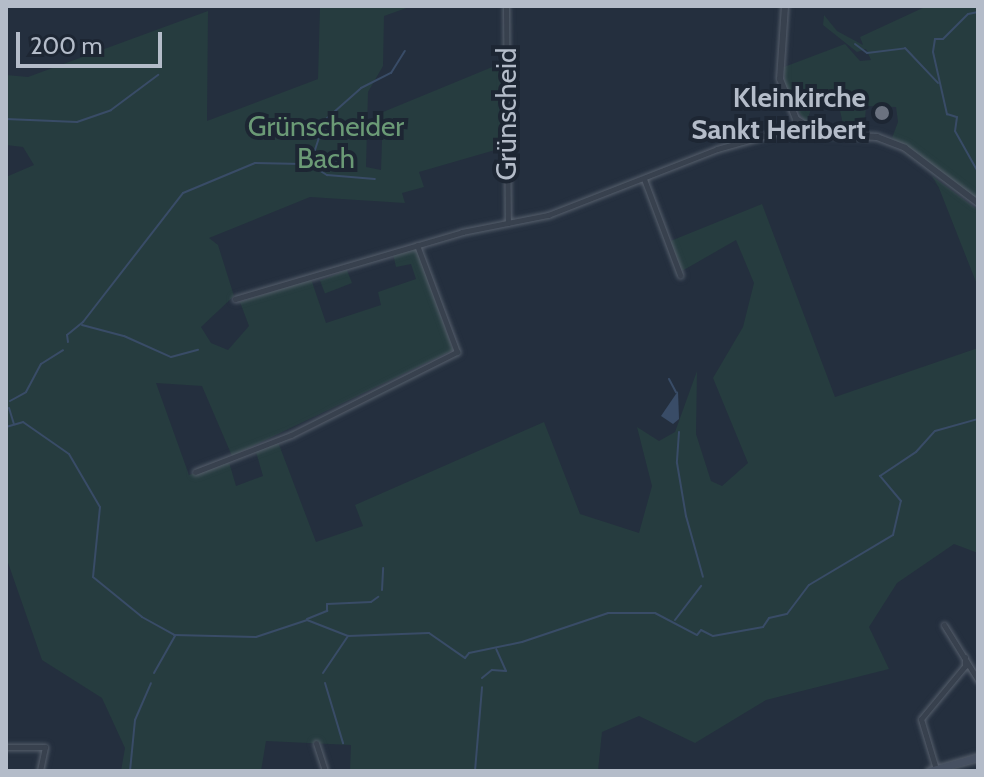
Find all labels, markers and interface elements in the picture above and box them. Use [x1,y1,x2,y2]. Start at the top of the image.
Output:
scale bar [20,16,166,66]
text: 200 m [30,31,103,60]
street label: Grünscheid [489,47,523,181]
place label: Kleinkirche Sankt Heribert [691,80,866,146]
marker: Kleinkirche Sankt Heribert [873,104,891,122]
park label: Grünscheider Bach [248,109,404,175]

